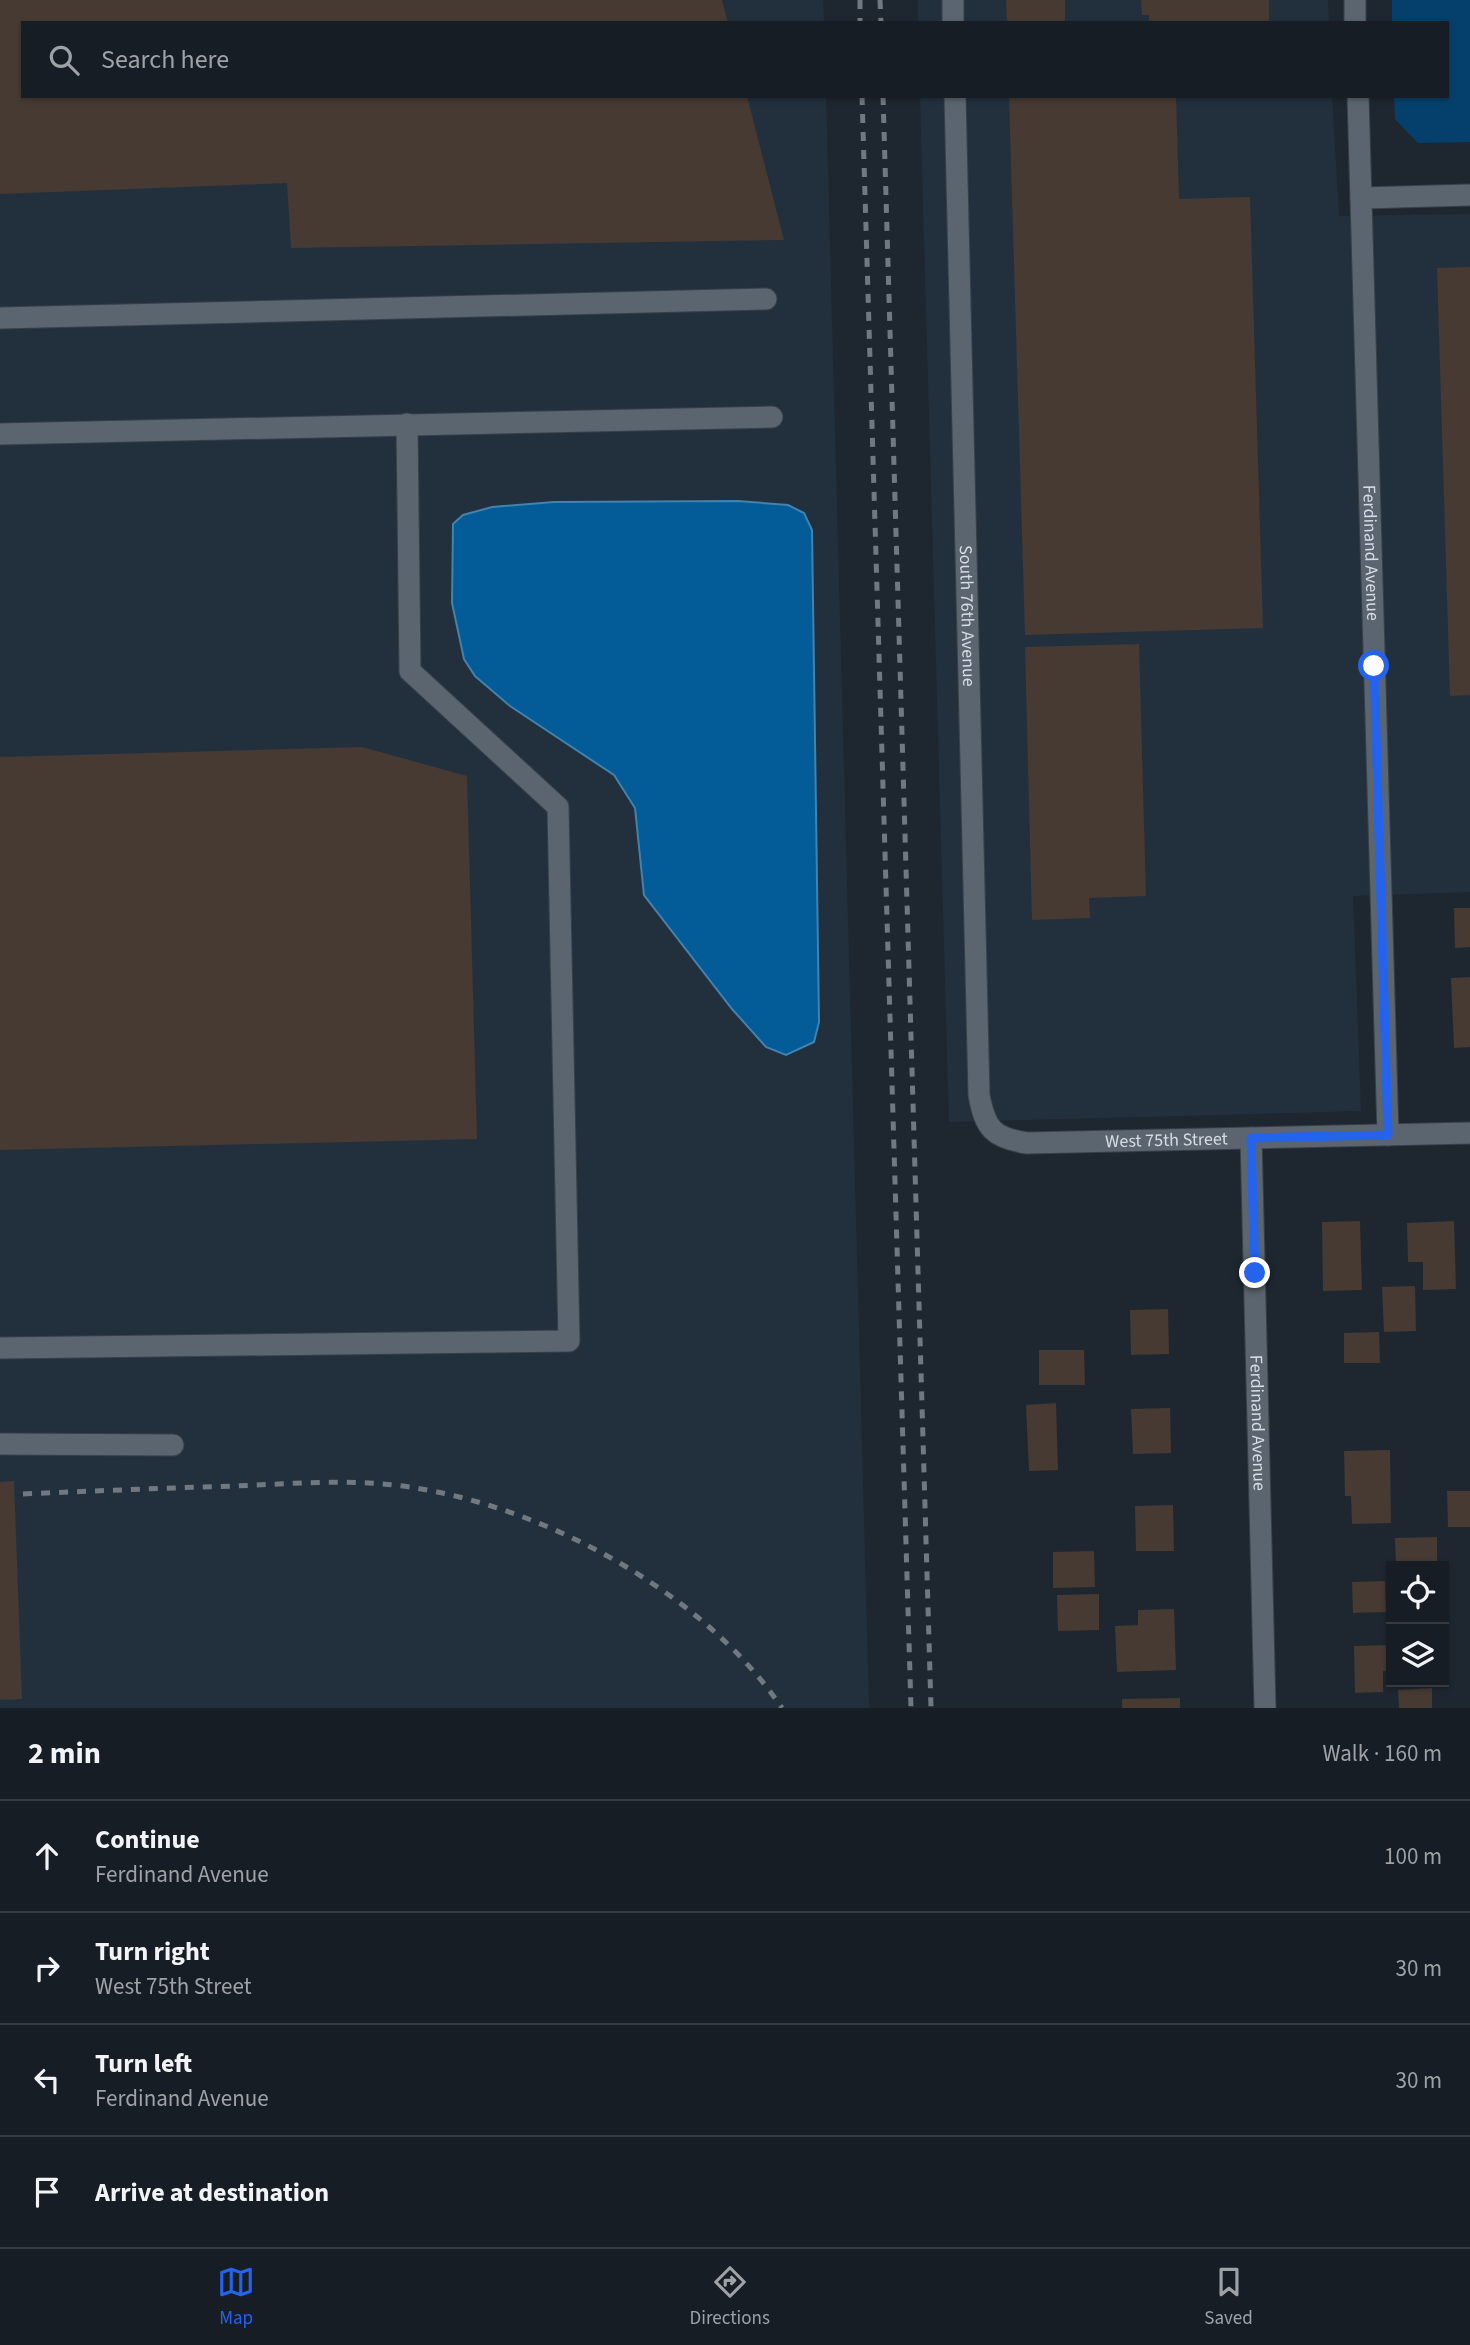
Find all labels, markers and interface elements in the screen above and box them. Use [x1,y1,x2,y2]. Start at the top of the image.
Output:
search box [21,21,1449,98]
icon: search [45,41,83,79]
text: Search here [101,41,229,78]
street label: Ferdinand Avenue [1356,484,1385,621]
street label: South 76th Avenue [953,545,981,687]
route start [1358,650,1389,681]
street label: West 75th Street [1105,1126,1228,1154]
route end [1239,1257,1270,1288]
street label: Ferdinand Avenue [1243,1355,1272,1491]
map controls [1386,1561,1449,1687]
button: locate [1386,1561,1449,1624]
button: layers [1386,1624,1449,1687]
text: 2 min [28,1732,101,1775]
text: Walk · 160 m [1323,1737,1442,1770]
text: Continue [95,1821,200,1858]
icon: ahead [28,1837,66,1875]
text: 100 m [1384,1840,1442,1873]
text: Ferdinand Avenue [95,1858,269,1891]
text: Turn right [95,1933,210,1970]
icon: right [28,1949,66,1987]
text: 30 m [1395,1952,1442,1985]
text: West 75th Street [95,1970,251,2003]
text: Turn left [95,2045,192,2082]
icon: left [28,2061,66,2099]
text: 30 m [1395,2064,1442,2097]
text: Ferdinand Avenue [95,2082,269,2115]
icon: arrive [28,2173,66,2211]
text: Arrive at destination [95,2174,329,2211]
tab: Map [217,2263,255,2332]
tab: Directions [690,2263,770,2332]
tab: Saved [1204,2263,1253,2332]

